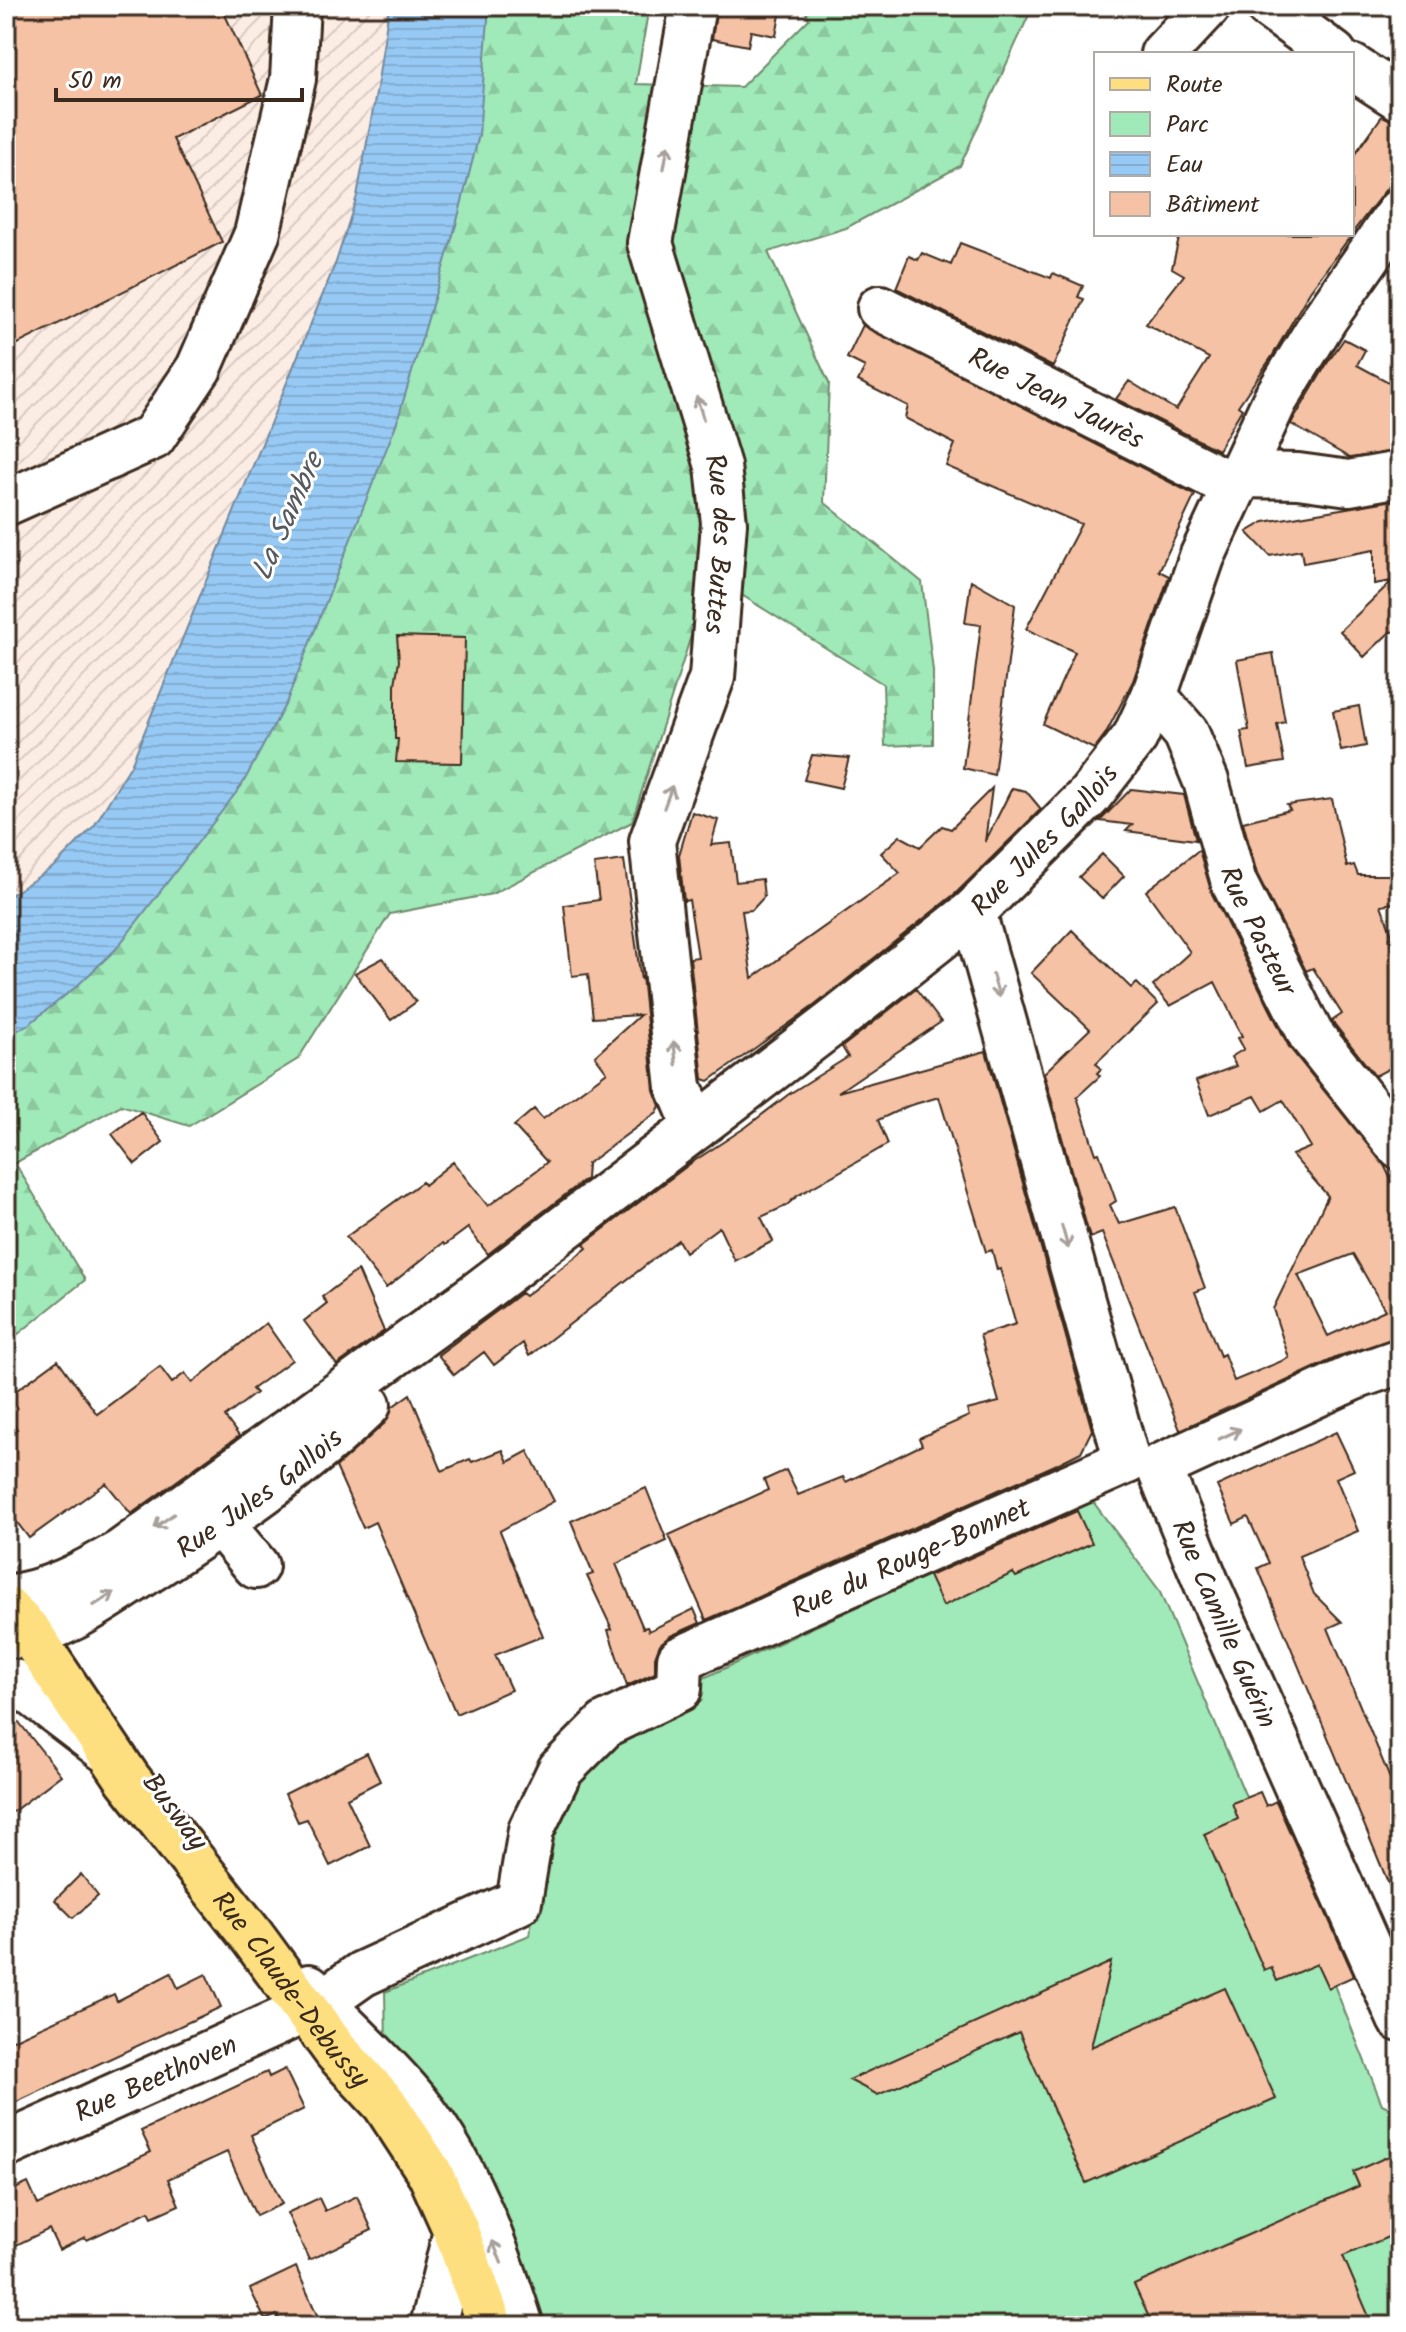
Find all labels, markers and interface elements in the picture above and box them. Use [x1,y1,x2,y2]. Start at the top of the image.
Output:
scale bar [56,52,302,102]
legend [1094,52,1354,236]
text: 50 m [68,62,122,101]
text: Route [1166,66,1223,105]
text: Parc [1166,106,1209,145]
one-way arrow [659,144,674,170]
text: Eau [1166,146,1203,185]
text: Bâtiment [1166,186,1260,225]
street label: Rue Jean Jaurès [960,336,1152,463]
one-way arrow [692,395,707,420]
water label: La Sambre [239,443,339,588]
street label: Rue des Buttes [690,448,744,635]
street label: Rue Jules Gallois [960,755,1131,928]
one-way arrow [662,785,677,810]
street label: Rue Pasteur [1205,862,1308,1006]
one-way arrow [989,973,1004,999]
one-way arrow [668,1040,683,1067]
one-way arrow [1058,1223,1073,1249]
street label: Rue Jules Gallois [168,1418,354,1572]
one-way arrow [1217,1426,1242,1441]
street label: Rue du Rouge-Bonnet [784,1486,1039,1632]
one-way arrow [153,1513,175,1530]
street label: Rue Camille Guérin [1158,1513,1288,1736]
one-way arrow [92,1590,115,1606]
street label: Busway [129,1764,219,1862]
street label: Rue Claude-Debussy [199,1882,381,2100]
street label: Rue Beethoven [68,2023,245,2136]
one-way arrow [488,2240,503,2265]

